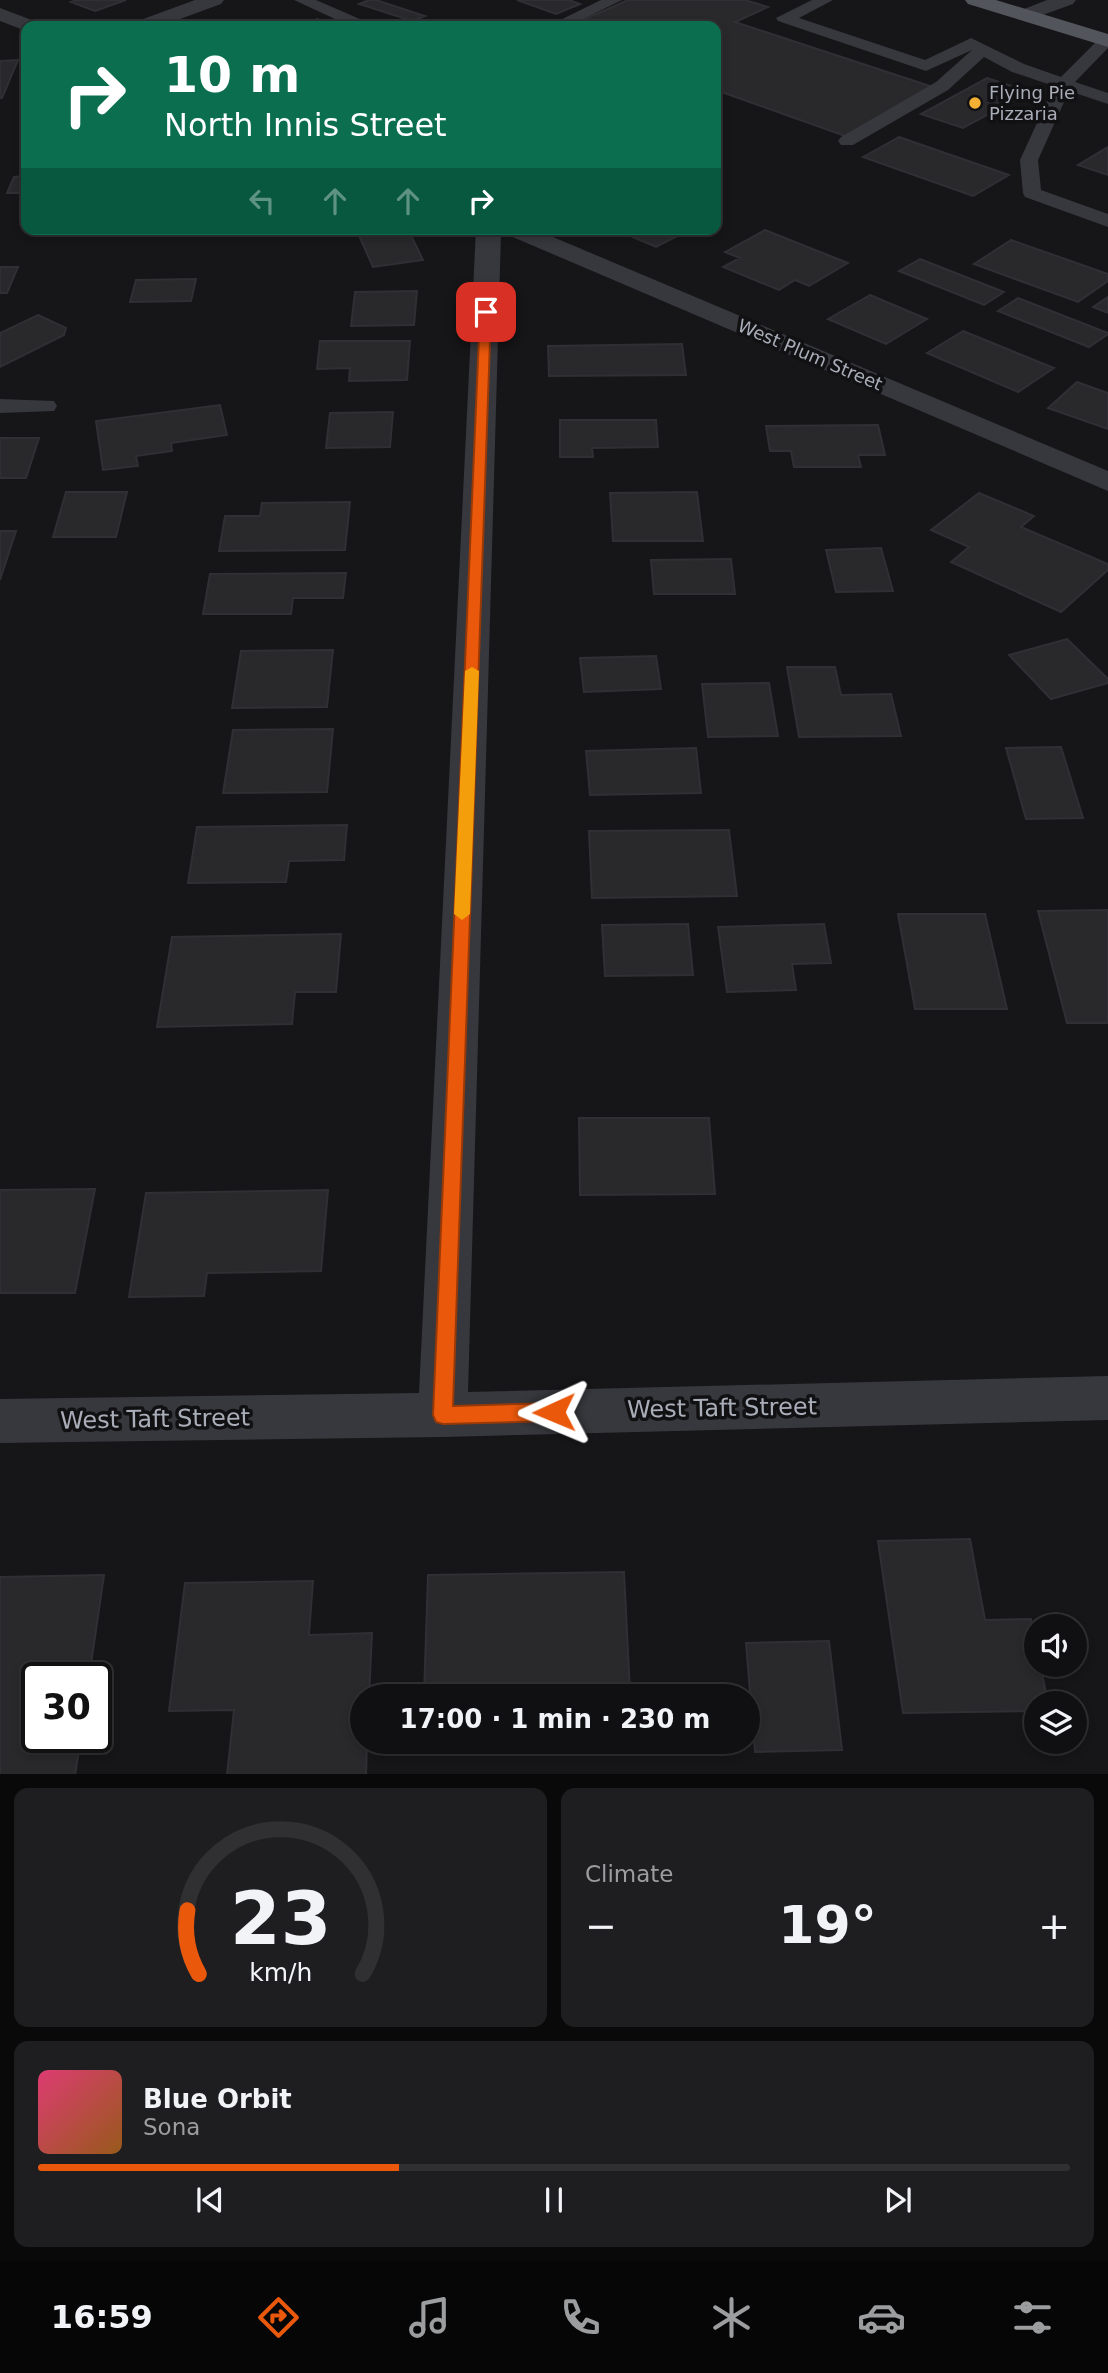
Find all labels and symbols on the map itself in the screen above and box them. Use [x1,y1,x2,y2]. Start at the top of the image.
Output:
place label: Flying Pie Pizzaria [989,82,1075,124]
marker: Flying Pie Pizzaria [967,95,983,111]
pin [456,282,516,342]
street label: West Plum Street [735,315,886,395]
position arrow [517,1375,591,1449]
street label: West Taft Street [627,1392,817,1424]
street label: West Taft Street [60,1403,250,1435]
speed limit sign: 30 [21,1662,112,1753]

